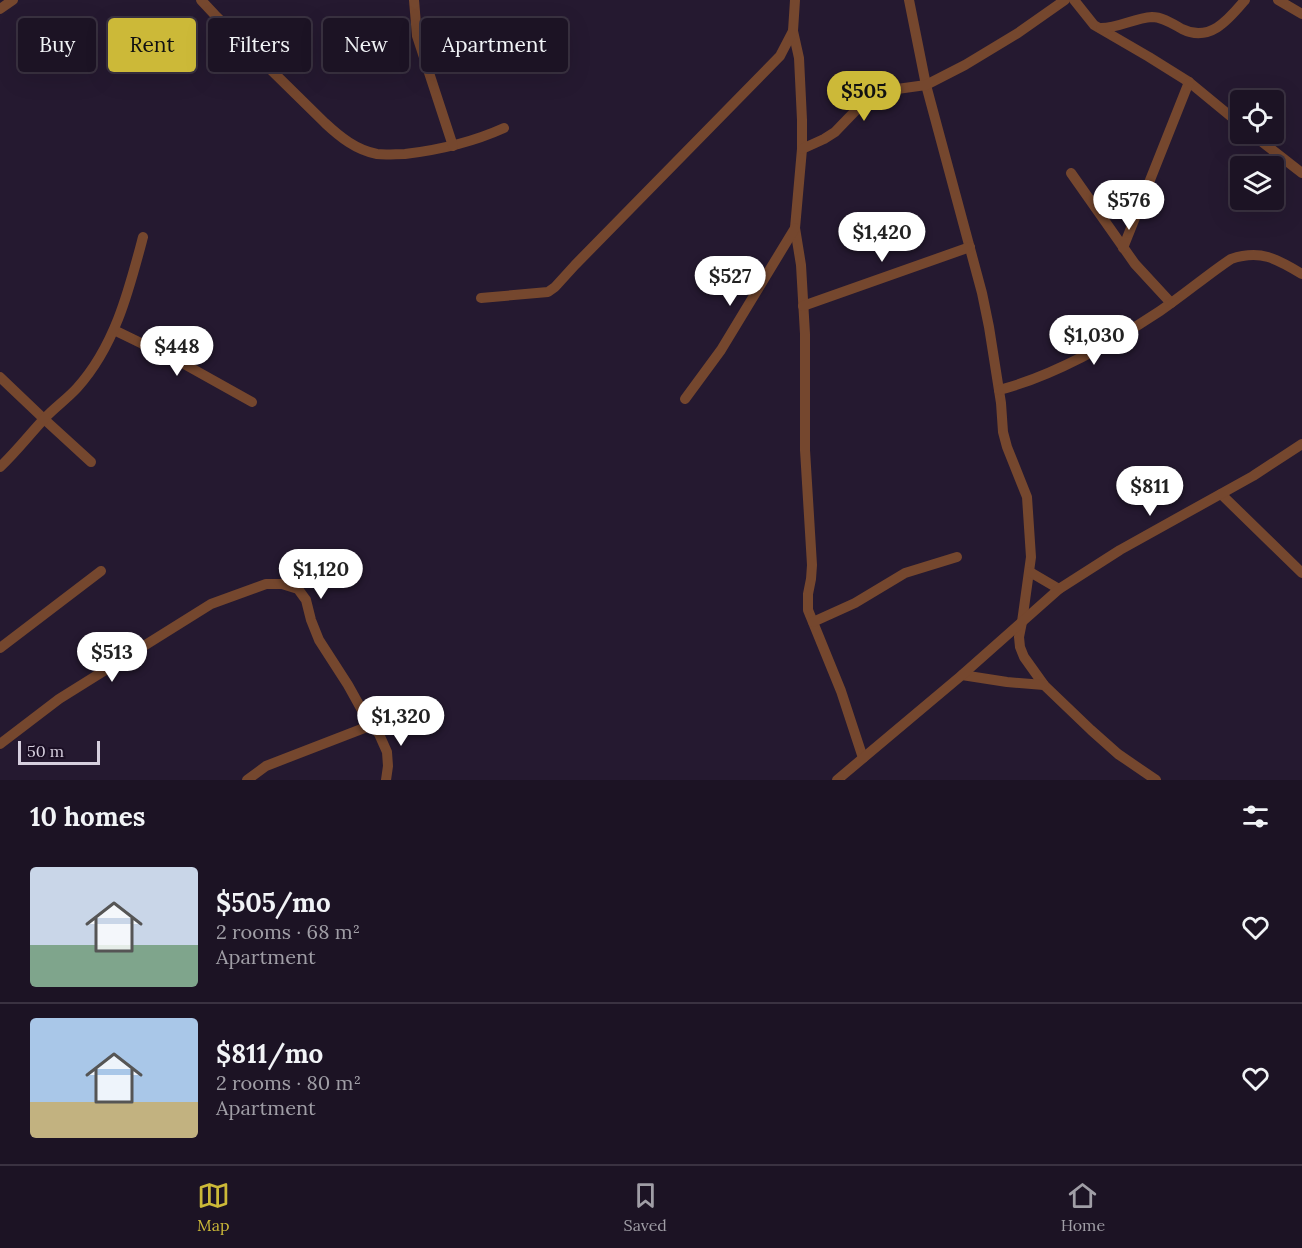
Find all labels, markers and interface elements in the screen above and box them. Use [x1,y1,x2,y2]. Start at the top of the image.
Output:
chip: Buy [18,18,96,72]
chip: Rent [108,18,196,72]
chip: Filters [208,18,311,72]
chip: New [323,18,409,72]
chip: Apartment [421,18,568,72]
pin: $505 [828,71,900,122]
text: $505 [841,78,887,103]
map controls [1230,90,1284,210]
button: locate [1230,90,1284,144]
button: layers [1230,156,1284,210]
pin: $576 [1093,180,1165,231]
text: $576 [1107,187,1151,212]
pin: $1,420 [833,212,931,263]
text: $1,420 [852,219,912,244]
pin: $527 [694,256,766,307]
text: $527 [709,263,751,288]
pin: $1,030 [1045,315,1143,366]
text: $1,030 [1063,322,1125,347]
pin: $448 [141,326,213,377]
text: $448 [154,333,200,358]
pin: $811 [1114,466,1186,517]
text: $811 [1130,473,1170,498]
pin: $1,120 [272,549,370,600]
text: $1,120 [293,556,349,581]
pin: $513 [76,632,148,683]
text: $513 [91,639,133,664]
pin: $1,320 [352,696,450,747]
text: $1,320 [371,703,431,728]
scale bar [18,738,100,766]
text: 50 m [27,741,64,761]
text: 10 homes [30,800,145,833]
icon: filters [1239,800,1272,833]
text: $505/mo [216,886,331,919]
icon: home [78,891,150,963]
icon: heart [1239,911,1272,944]
text: 2 rooms · 68 m² [216,919,360,944]
text: Apartment [216,944,316,969]
text: $811/mo [216,1037,323,1070]
icon: home [78,1042,150,1114]
icon: heart [1239,1062,1272,1095]
text: 2 rooms · 80 m² [216,1070,361,1095]
text: Apartment [216,1095,316,1120]
tab: Map [197,1179,230,1235]
tab: Saved [624,1179,667,1235]
tab: Home [1061,1179,1105,1235]

